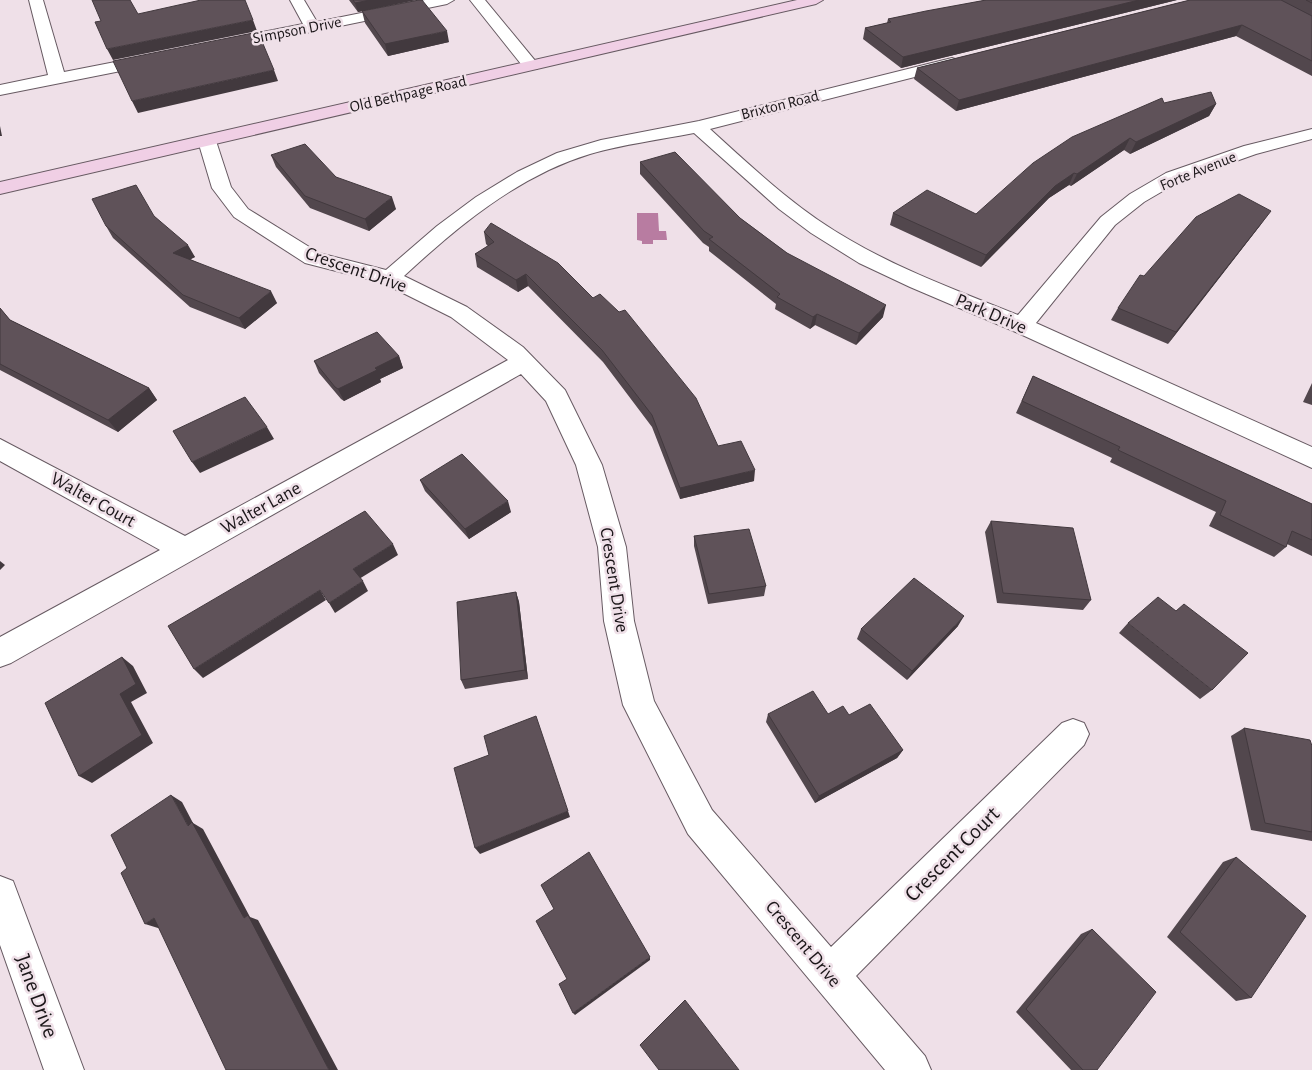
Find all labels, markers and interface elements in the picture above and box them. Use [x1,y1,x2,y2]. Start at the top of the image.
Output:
street label: Simpson Drive [251,14,343,46]
street label: Old Bethpage Road [348,73,468,115]
street label: Brixton Road [739,88,821,122]
street label: Forte Avenue [1158,148,1238,194]
street label: Crescent Drive [303,244,409,296]
street label: Park Drive [953,291,1029,337]
street label: Walter Court [47,469,139,531]
street label: Walter Lane [218,478,304,538]
street label: Crescent Drive [596,526,632,634]
street label: Crescent Court [900,802,1004,906]
street label: Crescent Drive [762,897,844,991]
street label: Jane Drive [12,951,62,1041]

